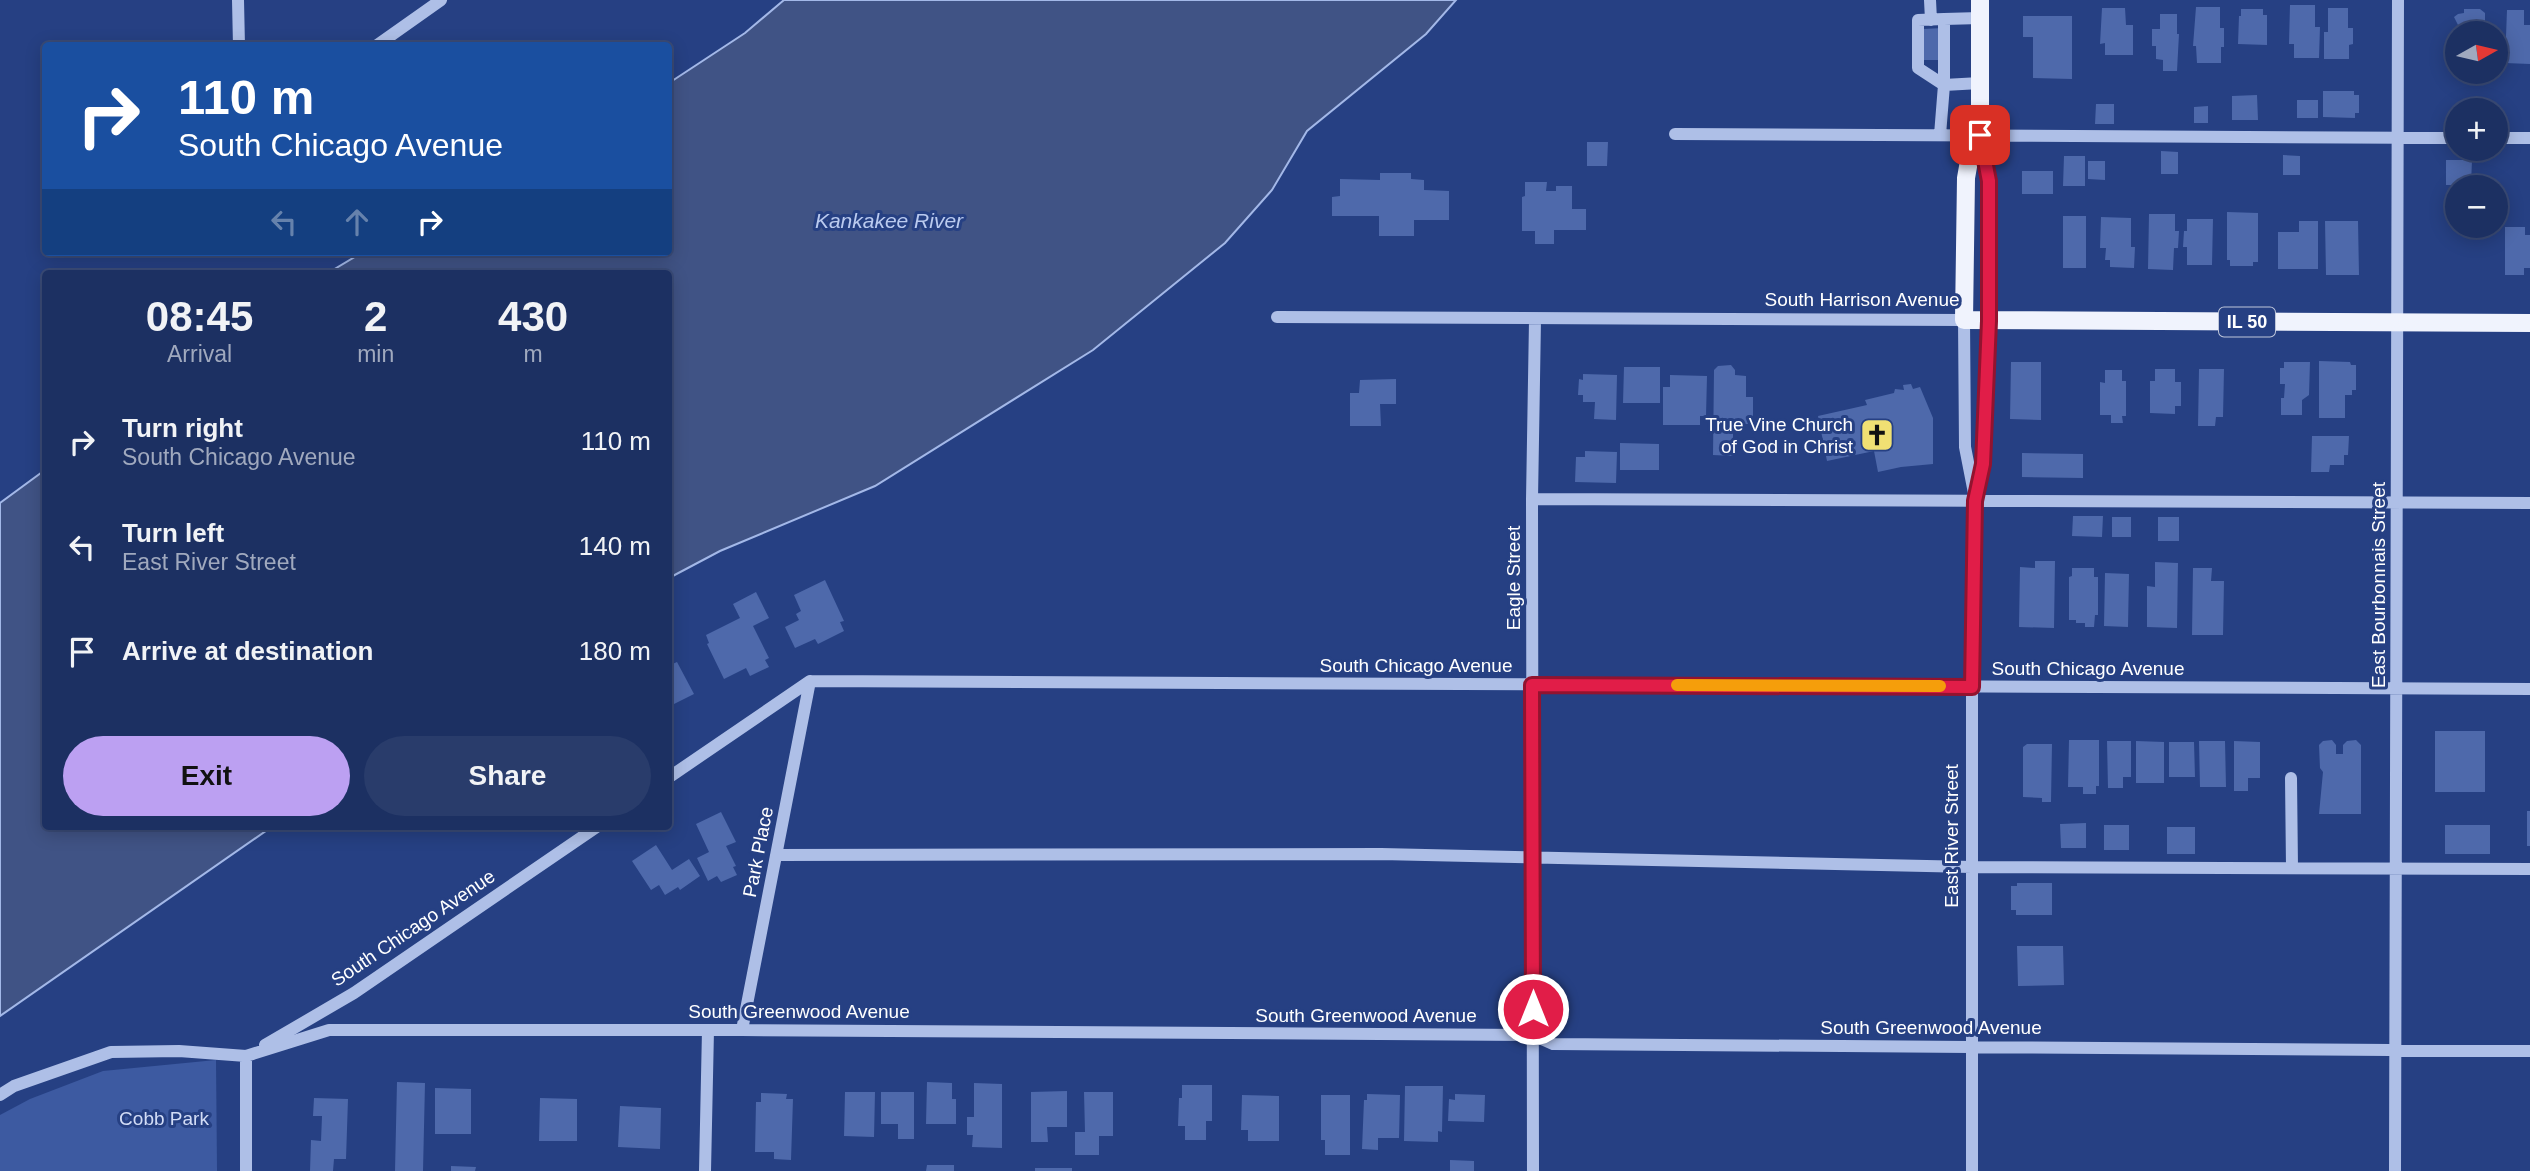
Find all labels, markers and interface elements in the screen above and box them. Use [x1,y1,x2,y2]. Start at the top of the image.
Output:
north arrow [2445,21,2508,84]
map controls [2445,21,2508,238]
icon: right [63,70,154,161]
text: 110 m [178,70,314,124]
button: + [2445,98,2508,161]
pin [1950,105,2010,165]
icon: arrive [1961,116,1999,154]
text: South Chicago Avenue [178,127,503,163]
button: − [2445,175,2508,238]
icon: left [265,203,303,241]
icon: ahead [338,203,376,241]
icon: right [411,203,449,241]
water label: Kankakee River [815,209,964,232]
street label: South Harrison Avenue [1764,289,1960,310]
text: 08:45 [146,293,253,340]
text: 2 [364,293,387,340]
text: 430 [498,293,568,340]
road number: IL 50 [2219,308,2275,336]
text: Arrival [167,341,232,367]
text: min [357,341,394,367]
text: m [524,341,543,367]
text: Turn right [122,413,243,443]
place label: True Vine Church of God in Christ [1705,414,1854,457]
church icon: True Vine Church of God in Christ [1858,416,1896,454]
icon: right [63,423,101,461]
text: 110 m [581,426,651,456]
text: South Chicago Avenue [122,444,356,470]
street label: East Bourbonnais Street [2368,481,2389,688]
text: Turn left [122,518,224,548]
street label: Eagle Street [1503,525,1524,630]
icon: left [63,528,101,566]
text: 140 m [579,531,651,561]
text: East River Street [122,549,296,575]
icon: arrive [63,633,101,671]
text: Arrive at destination [122,636,373,666]
text: 180 m [579,636,651,666]
street label: South Chicago Avenue [1320,655,1512,676]
street label: South Chicago Avenue [1992,658,2184,679]
button: Exit [63,736,350,816]
button: Share [364,736,651,816]
street label: East River Street [1941,763,1962,908]
street label: Park Place [739,805,777,899]
street label: South Chicago Avenue [327,865,499,991]
position arrow [1496,972,1570,1046]
street label: South Greenwood Avenue [688,1001,910,1022]
street label: South Greenwood Avenue [1255,1005,1477,1026]
street label: South Greenwood Avenue [1820,1017,2042,1038]
park label: Cobb Park [119,1108,209,1129]

